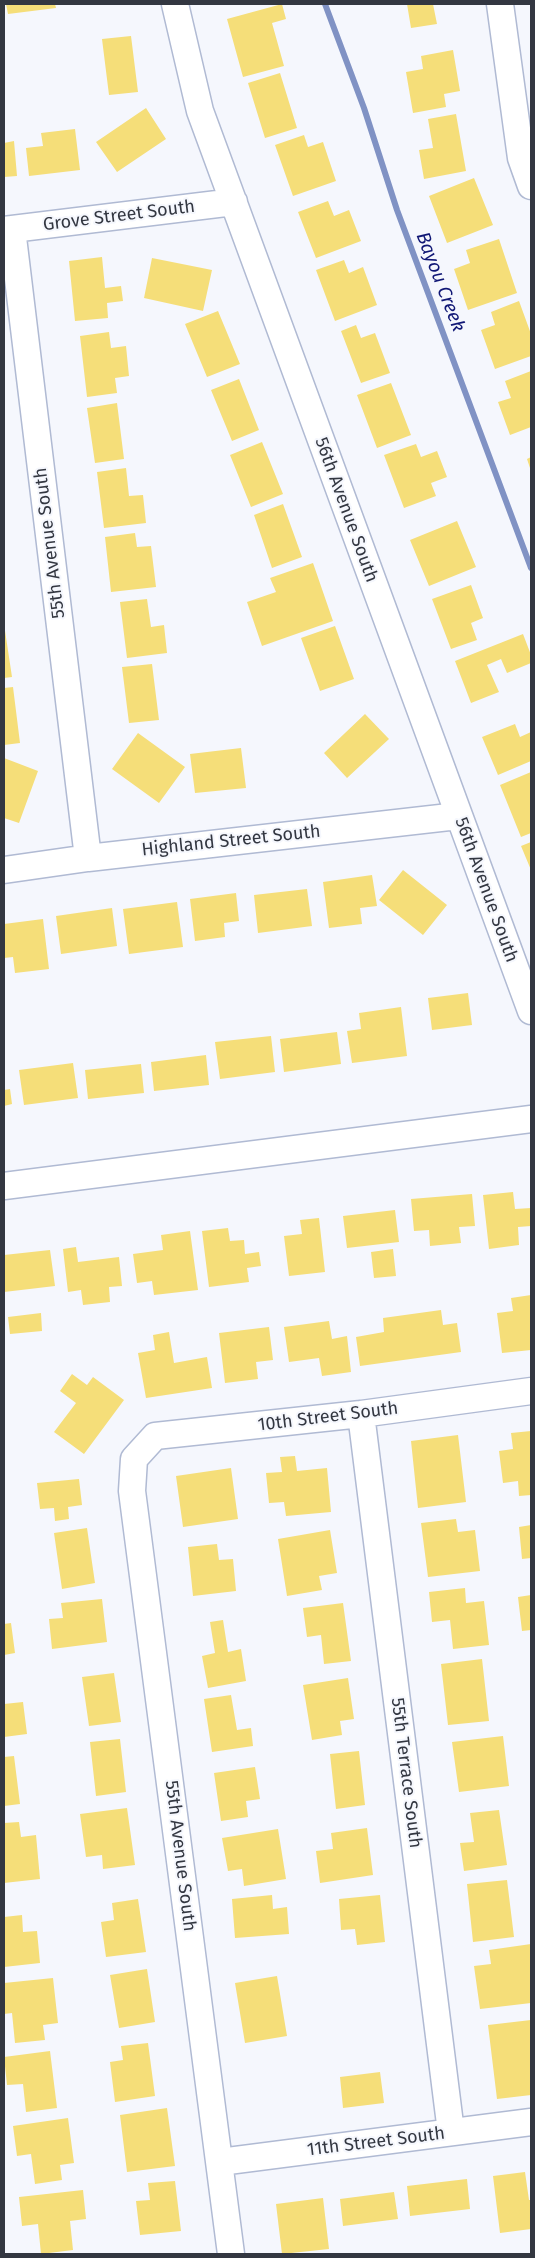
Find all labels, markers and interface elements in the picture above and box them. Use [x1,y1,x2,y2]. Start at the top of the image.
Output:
street label: Grove Street South [42,196,196,236]
water label: Bayou Creek [411,229,469,335]
street label: 56th Avenue South [310,435,382,585]
street label: 55th Avenue South [30,466,70,620]
street label: 56th Avenue South [450,815,522,965]
street label: Highland Street South [140,821,322,861]
street label: 10th Street South [257,1398,399,1436]
street label: 55th Terrace South [386,1697,426,1849]
street label: 55th Avenue South [160,1779,200,1933]
street label: 11th Street South [306,2123,446,2161]

